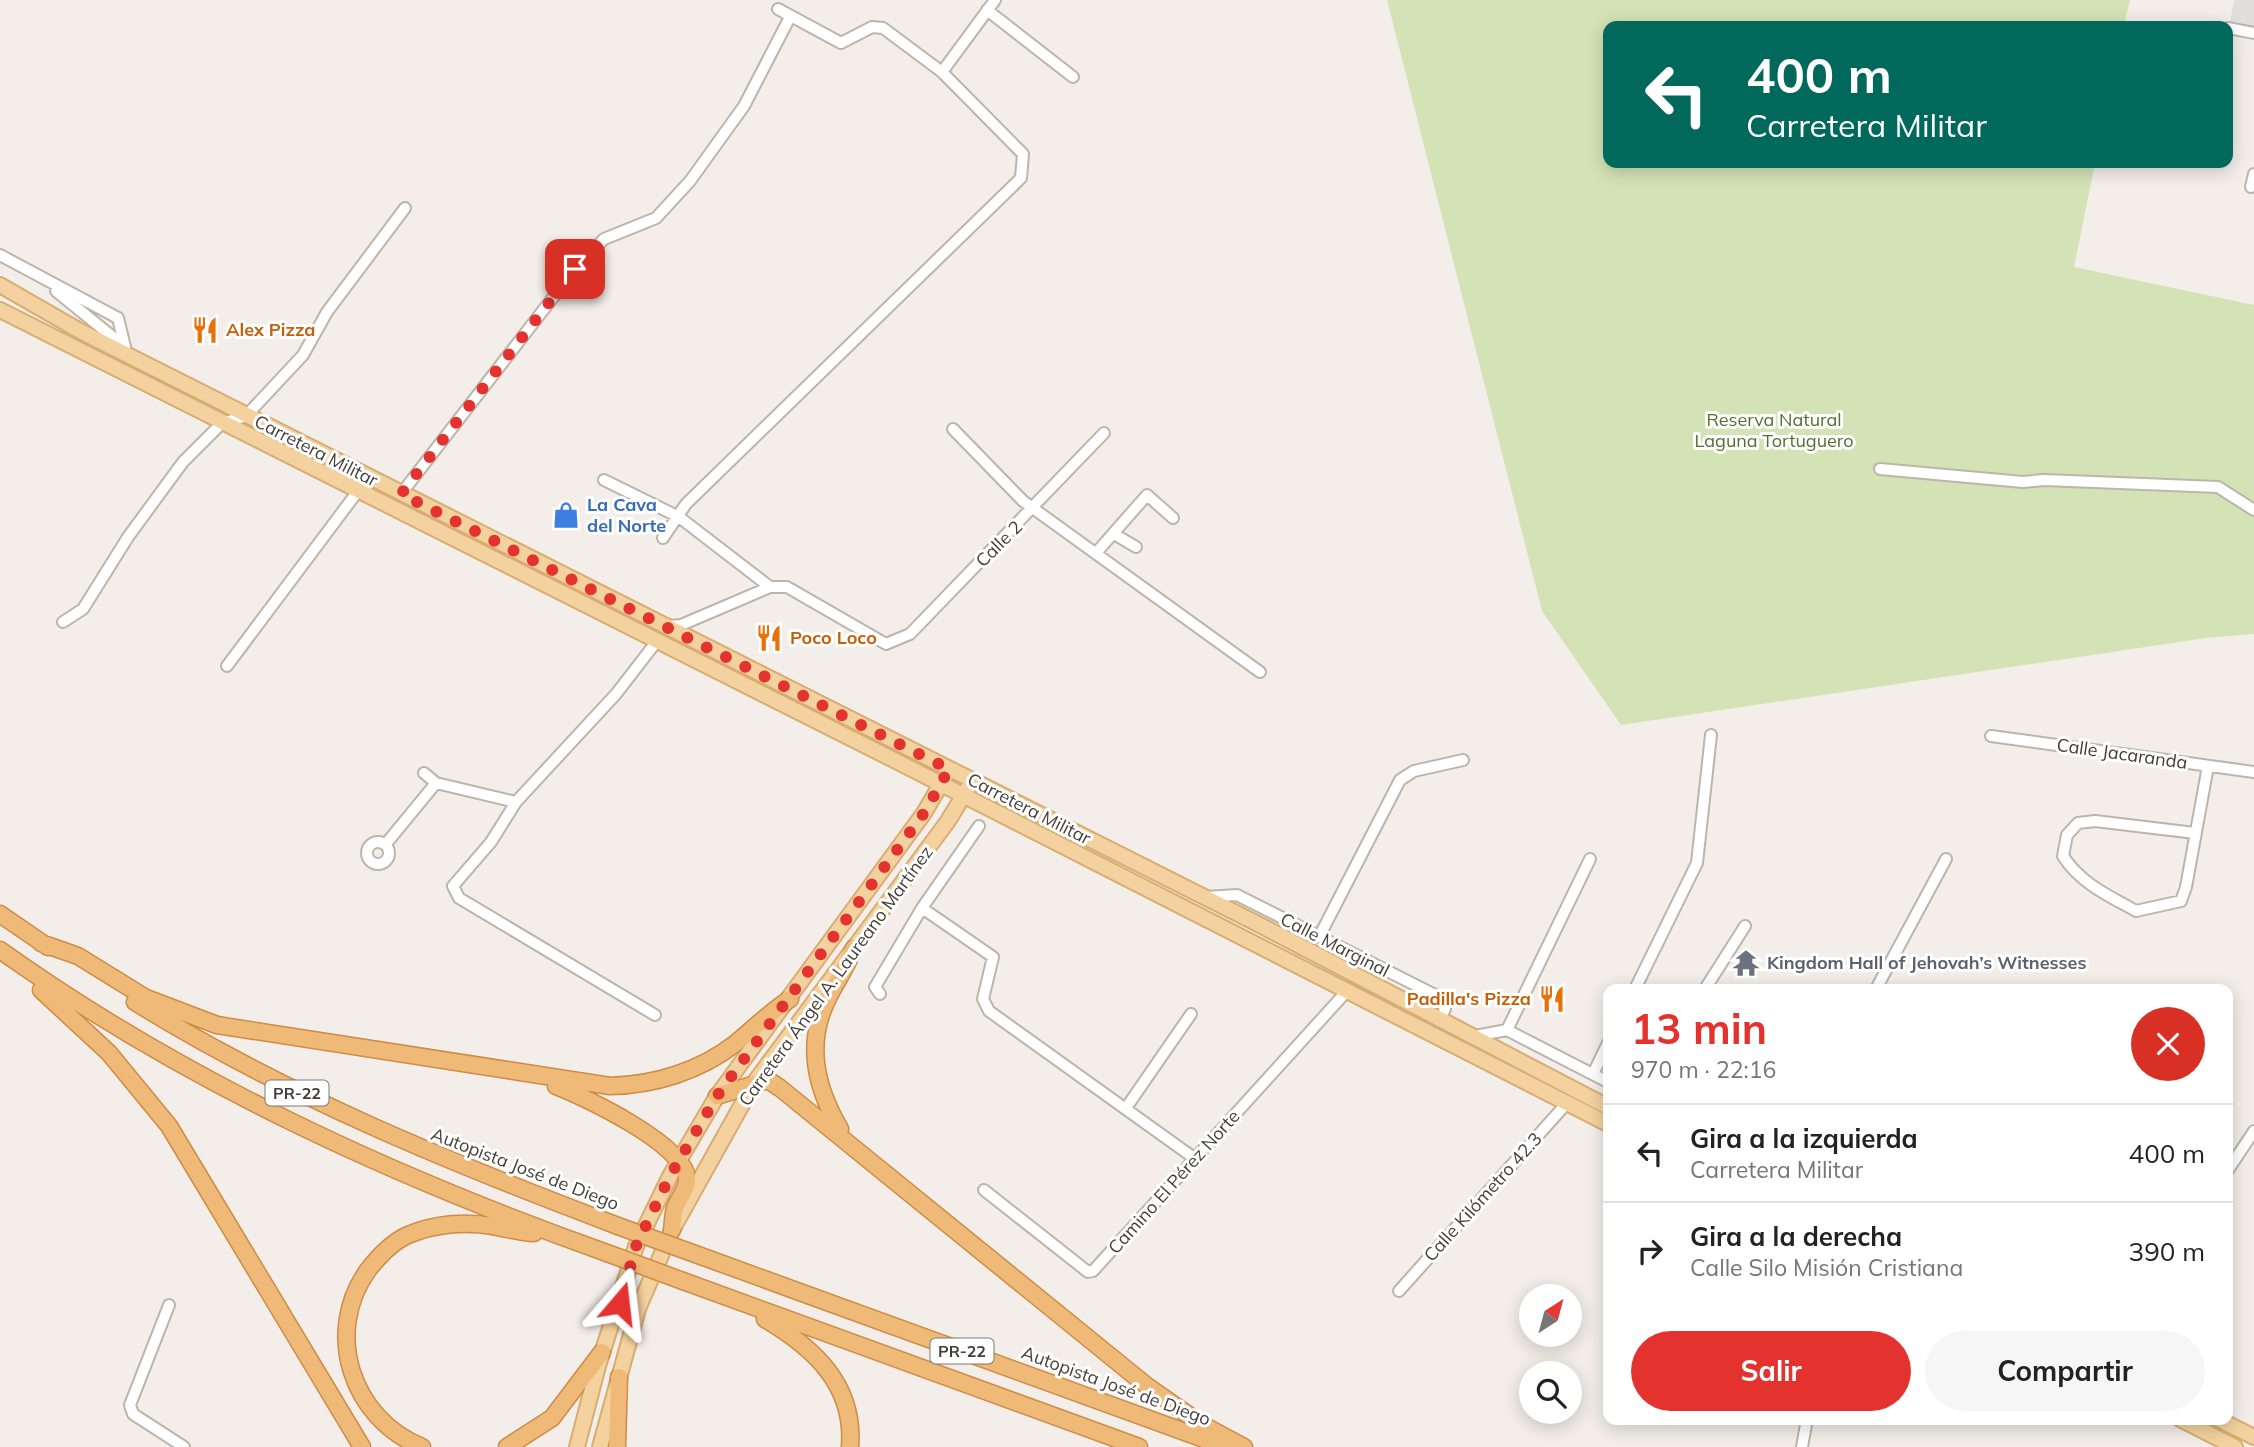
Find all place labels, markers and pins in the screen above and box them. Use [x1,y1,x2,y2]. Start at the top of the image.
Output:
pin [545,239,605,299]
restaurant icon: Alex Pizza [190,315,220,345]
place label: Alex Pizza [226,318,316,341]
place label: La Cava del Norte [587,493,666,537]
shop icon: La Cava del Norte [551,500,581,530]
restaurant icon: Poco Loco [754,623,784,653]
place label: Poco Loco [790,626,877,649]
temple icon: Kingdom Hall of Jehovah’s Witnesses [1731,948,1761,978]
place label: Kingdom Hall of Jehovah’s Witnesses [1767,951,2086,974]
restaurant icon: Padilla's Pizza [1537,984,1567,1014]
place label: Padilla's Pizza [1407,987,1531,1010]

